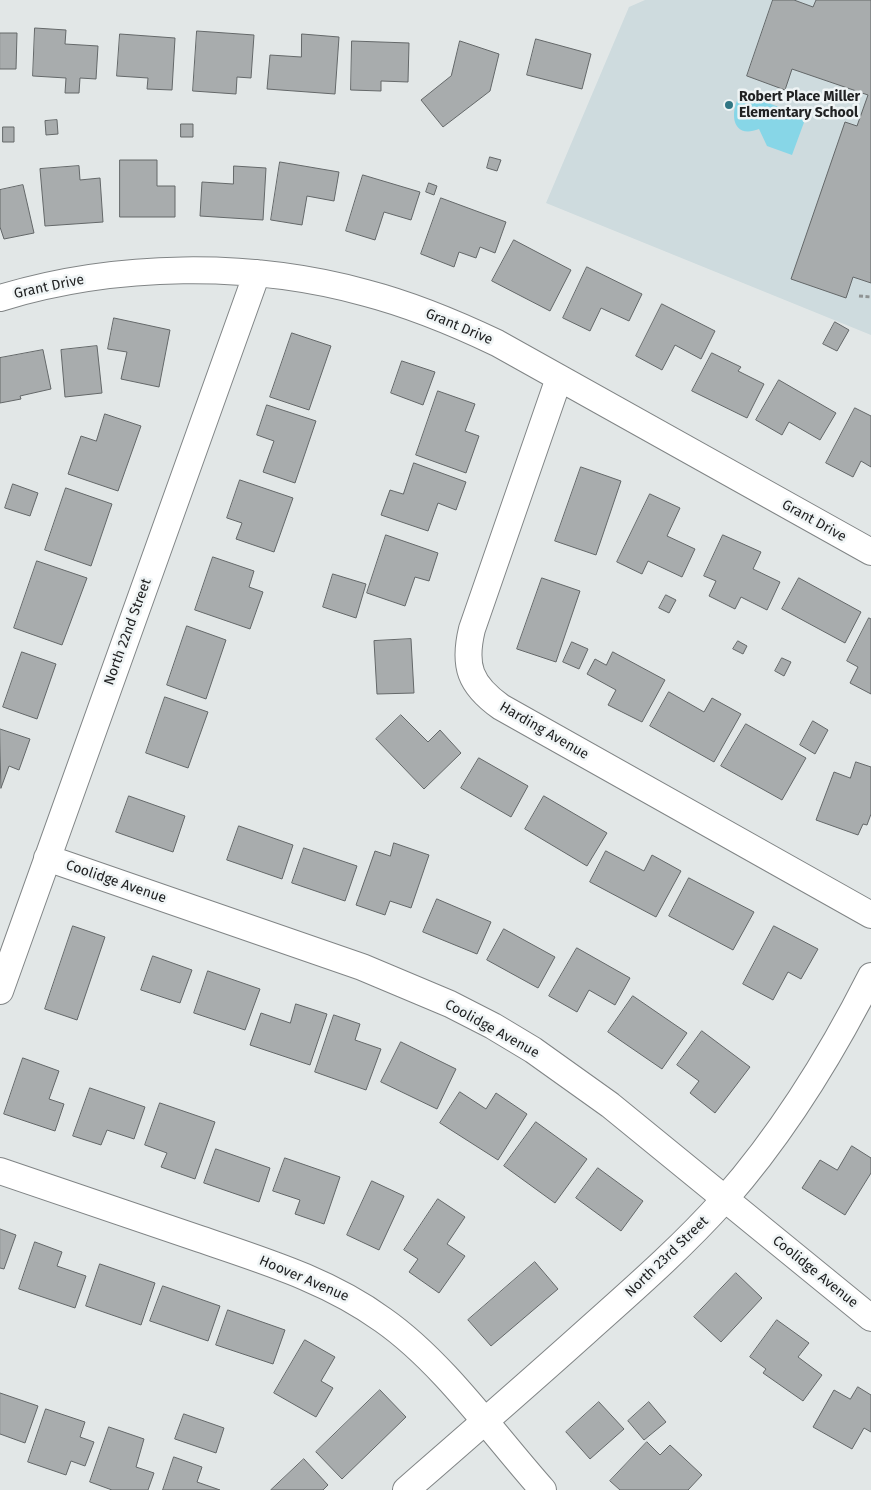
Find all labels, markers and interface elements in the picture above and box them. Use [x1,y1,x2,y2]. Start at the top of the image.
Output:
place label: Robert Place Miller Elementary School [739,89,860,121]
marker: Robert Place Miller Elementary School [723,99,735,111]
street label: Grant Drive [12,271,86,303]
street label: Grant Drive [423,305,495,349]
street label: Grant Drive [779,496,849,546]
street label: North 22nd Street [101,576,155,688]
street label: Harding Avenue [496,699,592,763]
street label: Coolidge Avenue [64,857,168,907]
street label: Coolidge Avenue [442,996,542,1062]
street label: North 23rd Street [622,1213,712,1301]
street label: Coolidge Avenue [769,1232,861,1312]
street label: Hoover Avenue [257,1253,351,1305]

